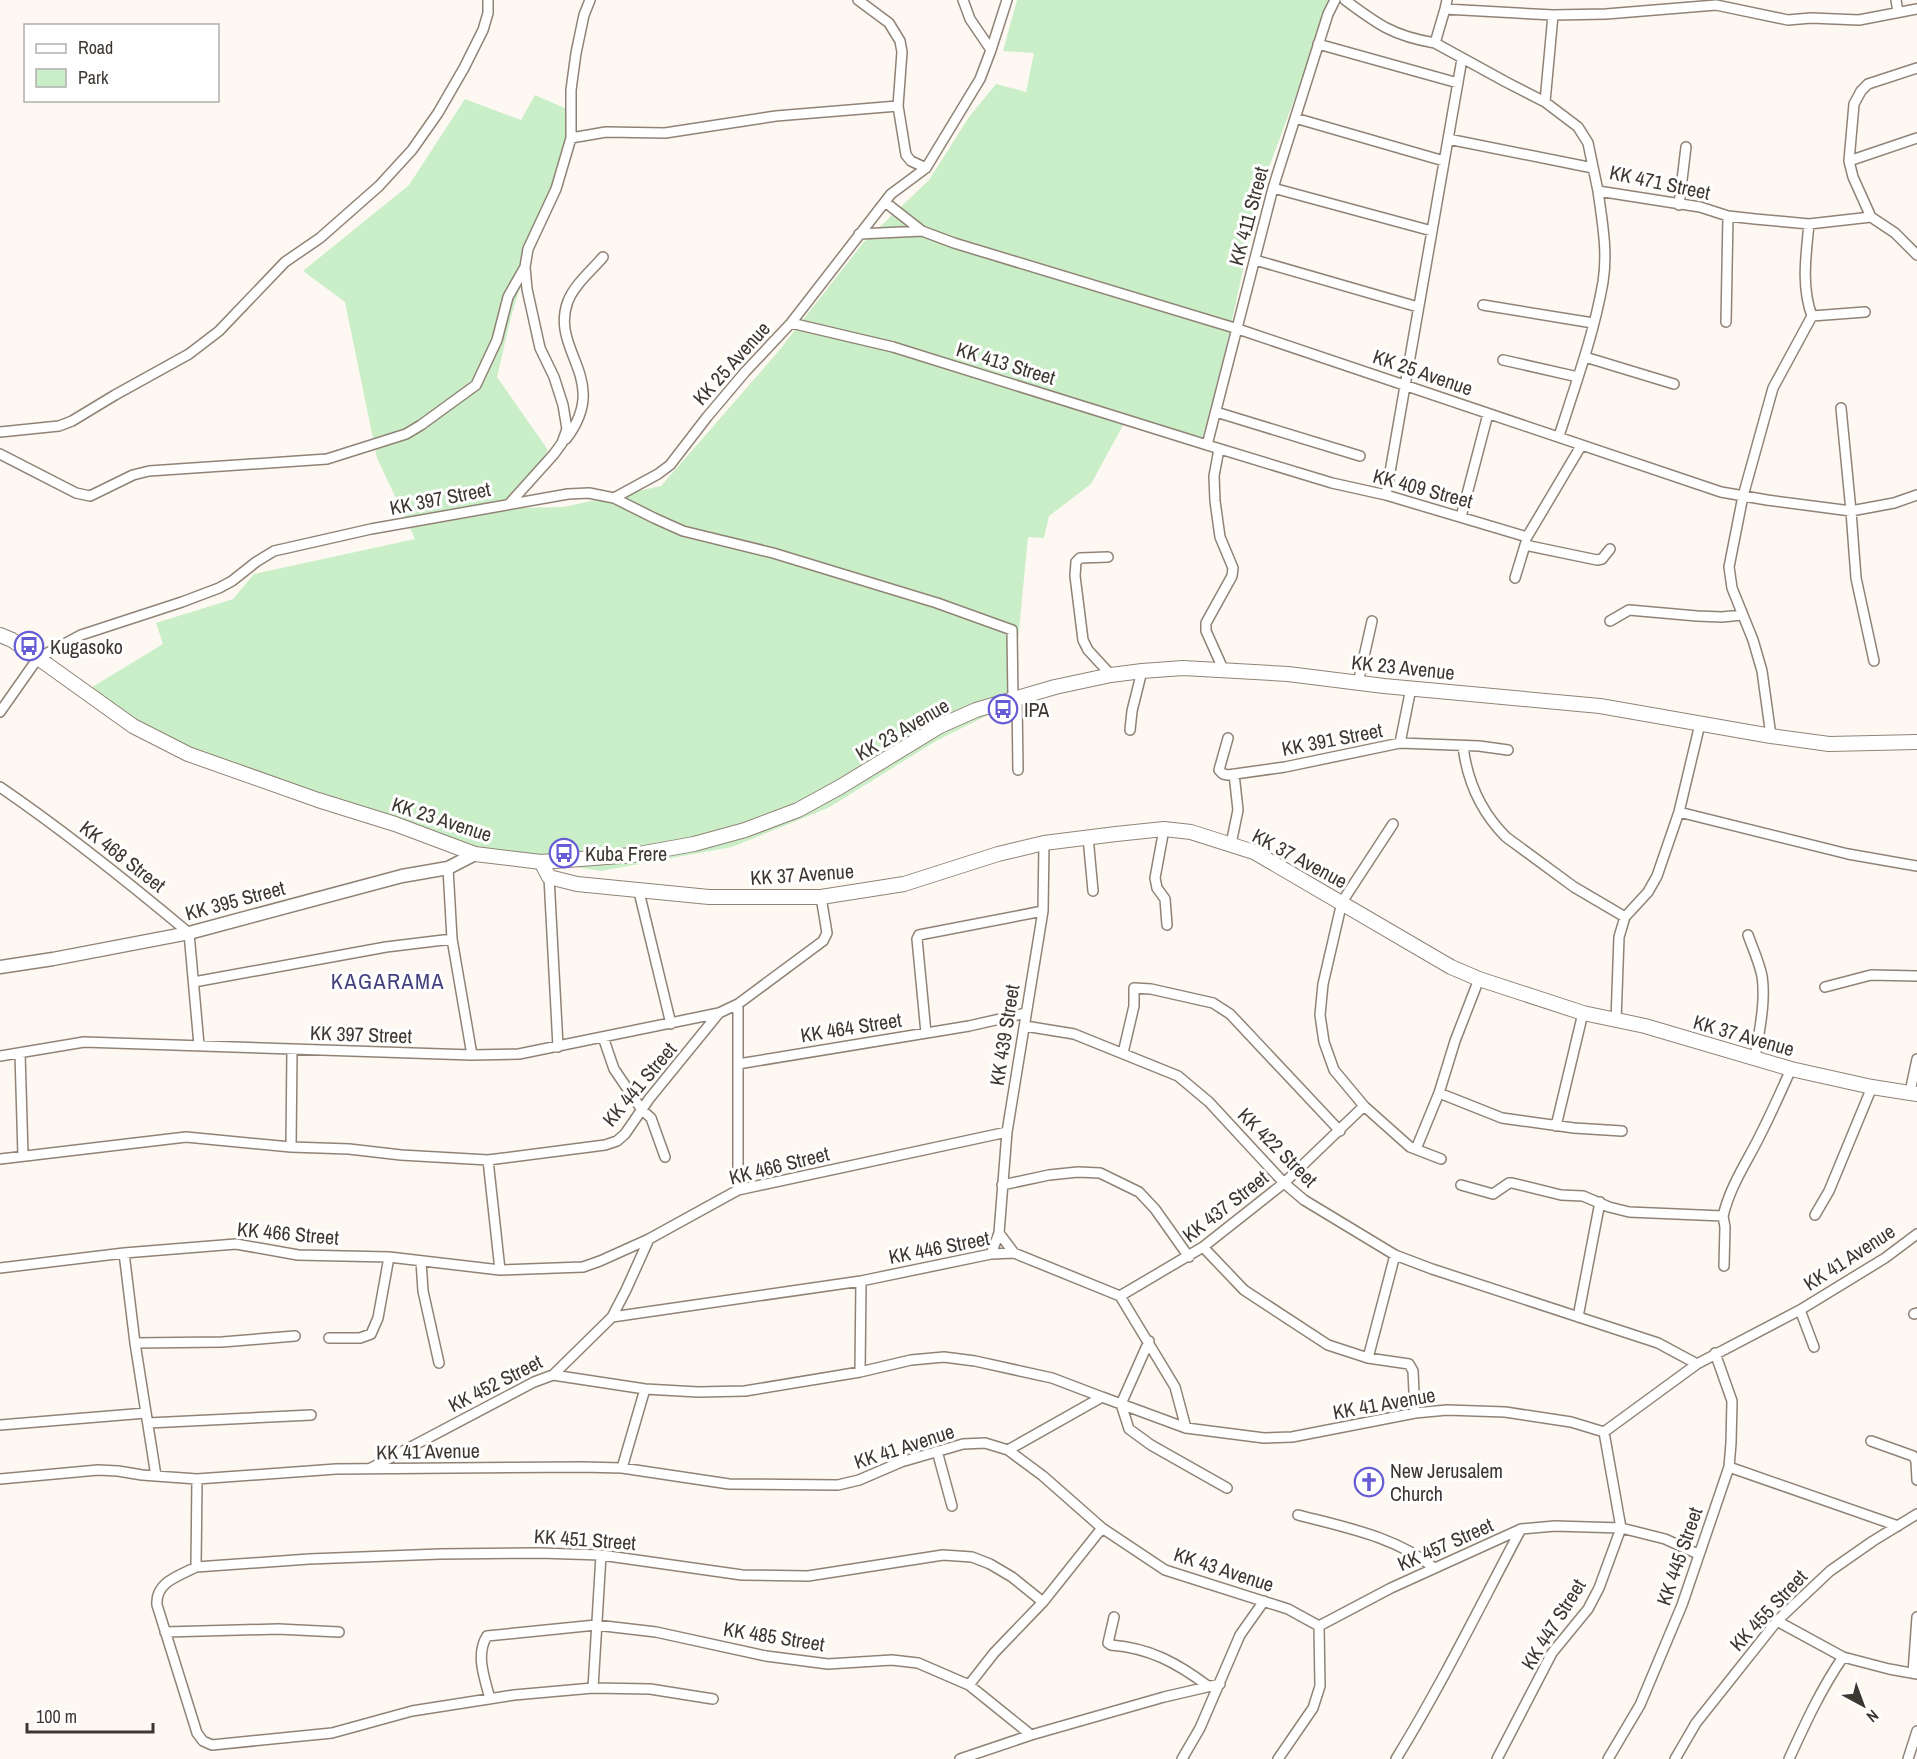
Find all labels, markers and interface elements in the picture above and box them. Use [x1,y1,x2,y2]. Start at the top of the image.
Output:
legend [24,24,219,102]
text: Road [78,35,113,60]
text: Park [78,65,109,90]
street label: KK 471 Street [1607,158,1713,206]
street label: KK 411 Street [1222,163,1274,268]
street label: KK 25 Avenue [686,315,776,411]
street label: KK 413 Street [953,335,1059,391]
street label: KK 25 Avenue [1370,342,1476,402]
street label: KK 409 Street [1370,462,1476,514]
street label: KK 397 Street [387,475,493,521]
bus stop icon: Kugasoko [13,630,45,662]
place label: Kugasoko [50,633,123,660]
street label: KK 23 Avenue [1350,648,1456,686]
street label: KK 23 Avenue [850,691,954,767]
bus stop icon: IPA [987,693,1019,725]
place label: IPA [1024,696,1049,723]
street label: KK 391 Street [1279,716,1385,762]
street label: KK 23 Avenue [389,790,495,848]
street label: KK 468 Street [74,814,172,898]
street label: KK 37 Avenue [1248,822,1352,894]
bus stop icon: Kuba Frere [548,837,580,869]
place label: Kuba Frere [585,840,667,867]
street label: KK 37 Avenue [749,857,855,891]
street label: KK 395 Street [182,874,288,926]
district label: KAGARAMA [331,966,445,996]
street label: KK 439 Street [983,982,1025,1088]
street label: KK 464 Street [798,1006,904,1048]
street label: KK 37 Avenue [1690,1008,1798,1062]
street label: KK 397 Street [309,1019,413,1049]
street label: KK 441 Street [596,1036,682,1132]
street label: KK 422 Street [1232,1101,1324,1193]
street label: KK 466 Street [726,1139,832,1190]
street label: KK 437 Street [1176,1164,1274,1248]
street label: KK 466 Street [236,1215,340,1251]
street label: KK 41 Avenue [1798,1217,1900,1297]
street label: KK 446 Street [886,1224,992,1270]
street label: KK 452 Street [443,1348,547,1418]
street label: KK 41 Avenue [1331,1381,1437,1425]
street label: KK 41 Avenue [851,1417,957,1475]
street label: KK 41 Avenue [376,1437,480,1465]
place label: New Jerusalem Church [1390,1457,1503,1507]
church icon: New Jerusalem Church [1353,1466,1385,1498]
street label: KK 445 Street [1650,1503,1709,1609]
street label: KK 457 Street [1393,1511,1498,1577]
street label: KK 451 Street [533,1522,637,1556]
street label: KK 43 Avenue [1171,1540,1277,1598]
street label: KK 455 Street [1723,1563,1813,1657]
street label: KK 447 Street [1514,1573,1592,1674]
street label: KK 485 Street [721,1615,827,1657]
north arrow [1833,1675,1893,1735]
scale bar [27,1696,153,1734]
text: 100 m [36,1704,77,1729]
text: N [1862,1705,1884,1728]

